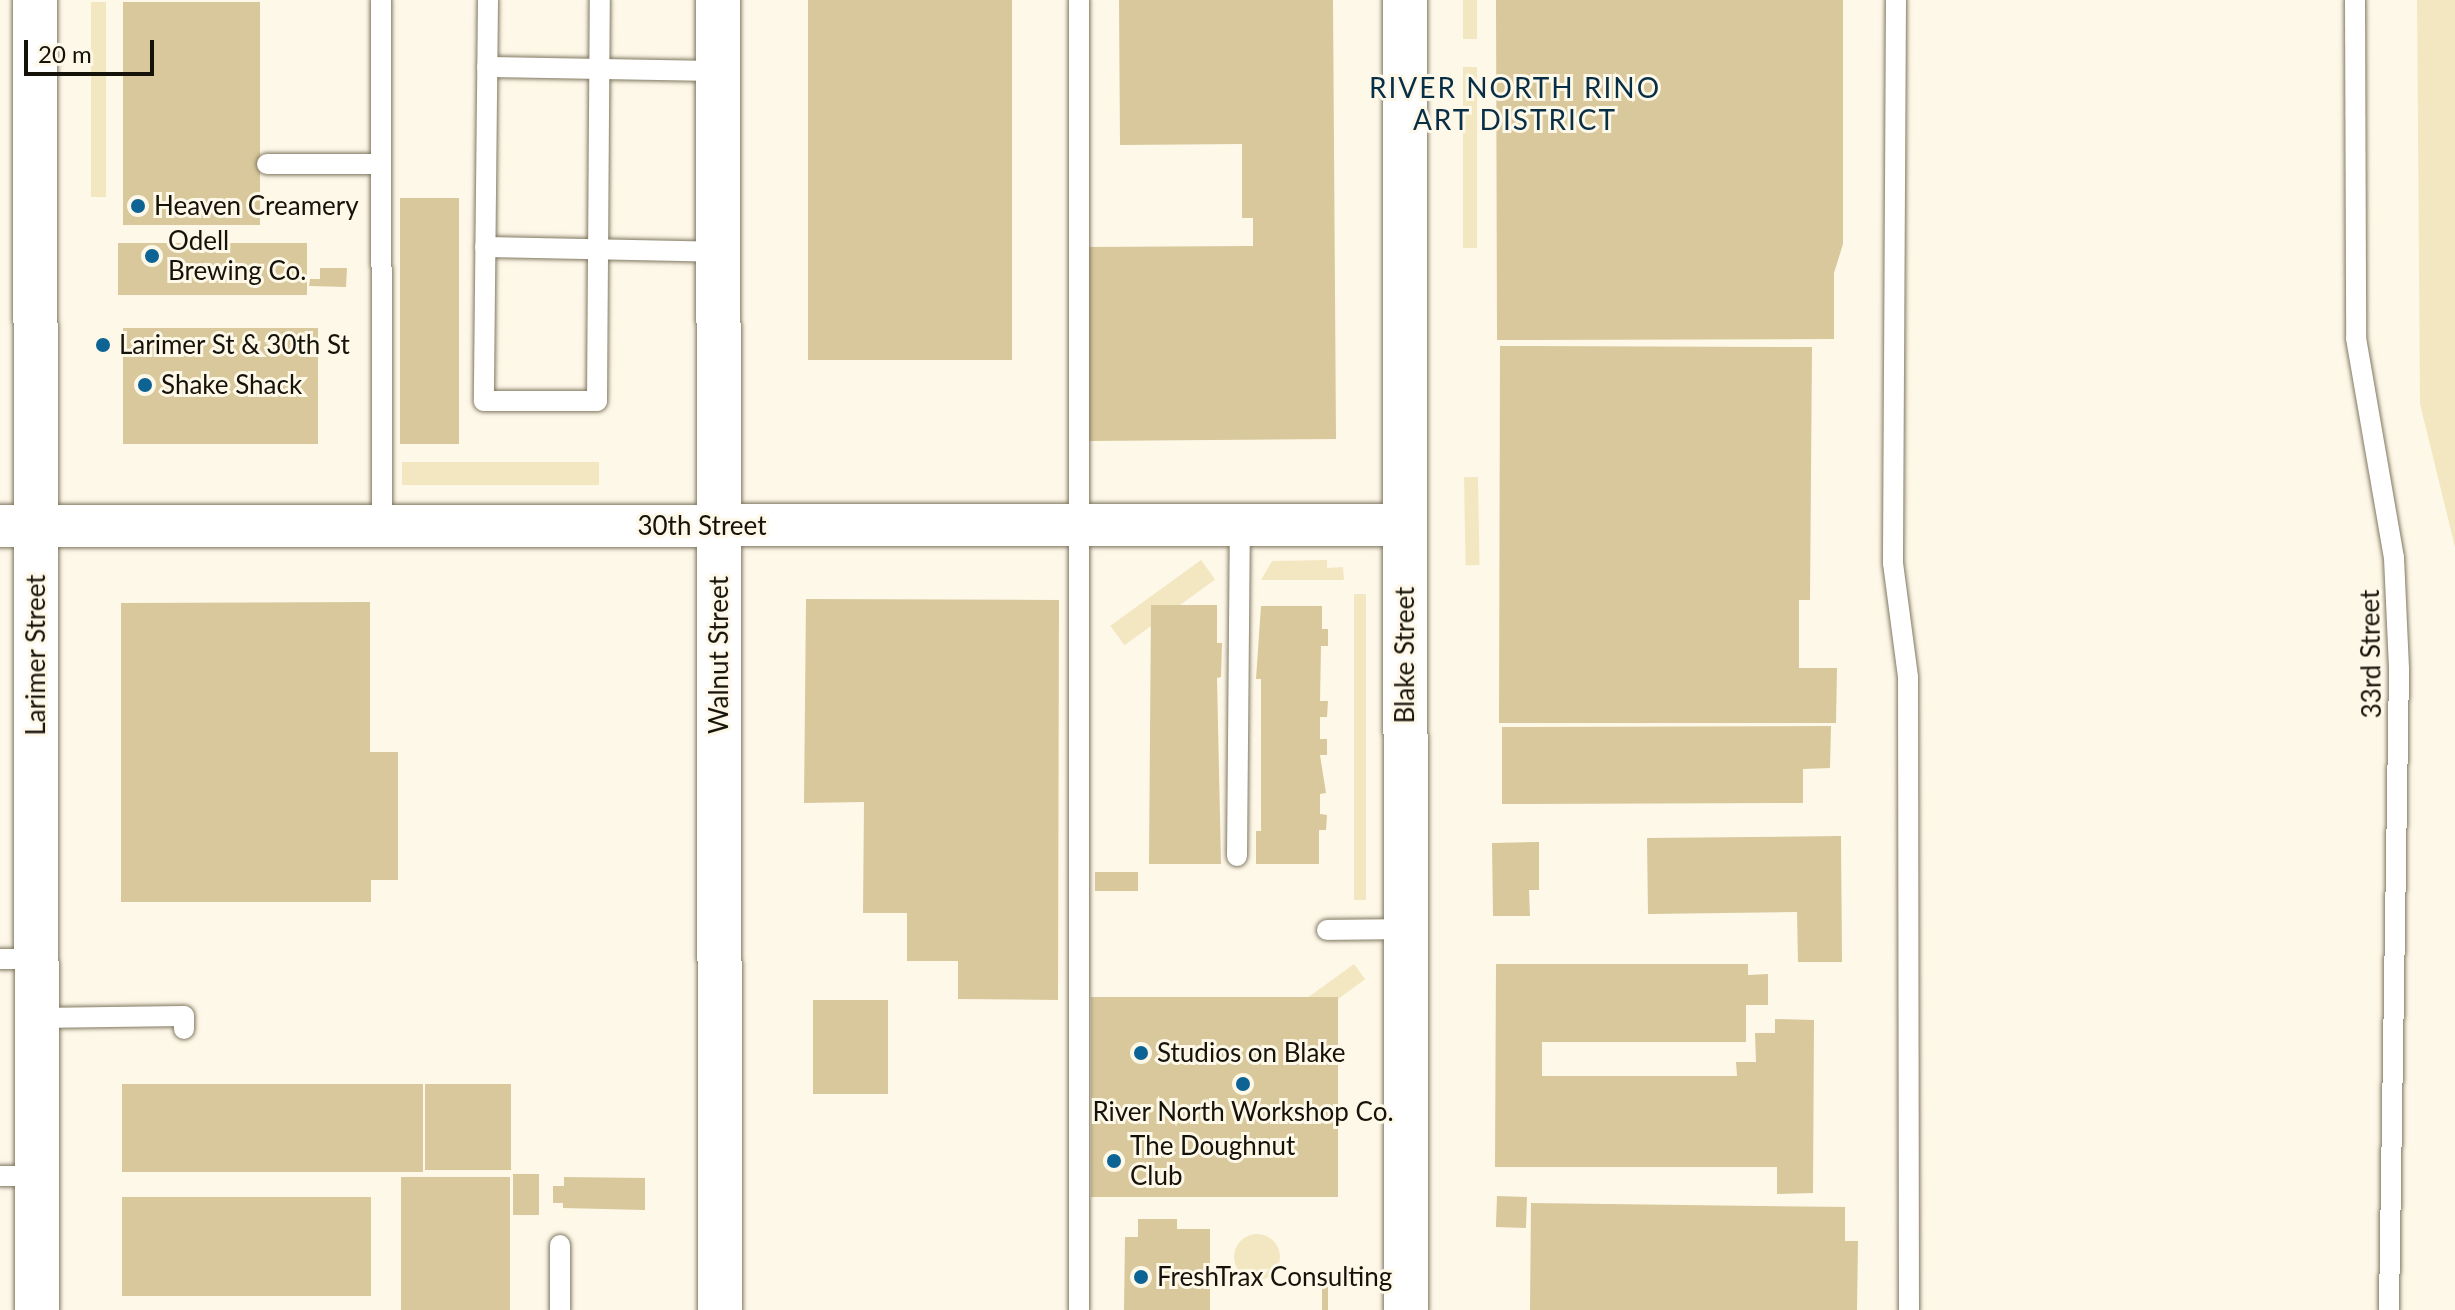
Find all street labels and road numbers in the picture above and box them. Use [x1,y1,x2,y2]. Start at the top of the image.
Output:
street label: 30th Street [637,510,767,542]
street label: Larimer Street [20,574,52,736]
street label: Walnut Street [703,576,735,734]
street label: Blake Street [1389,587,1421,723]
street label: 33rd Street [2354,589,2388,719]

